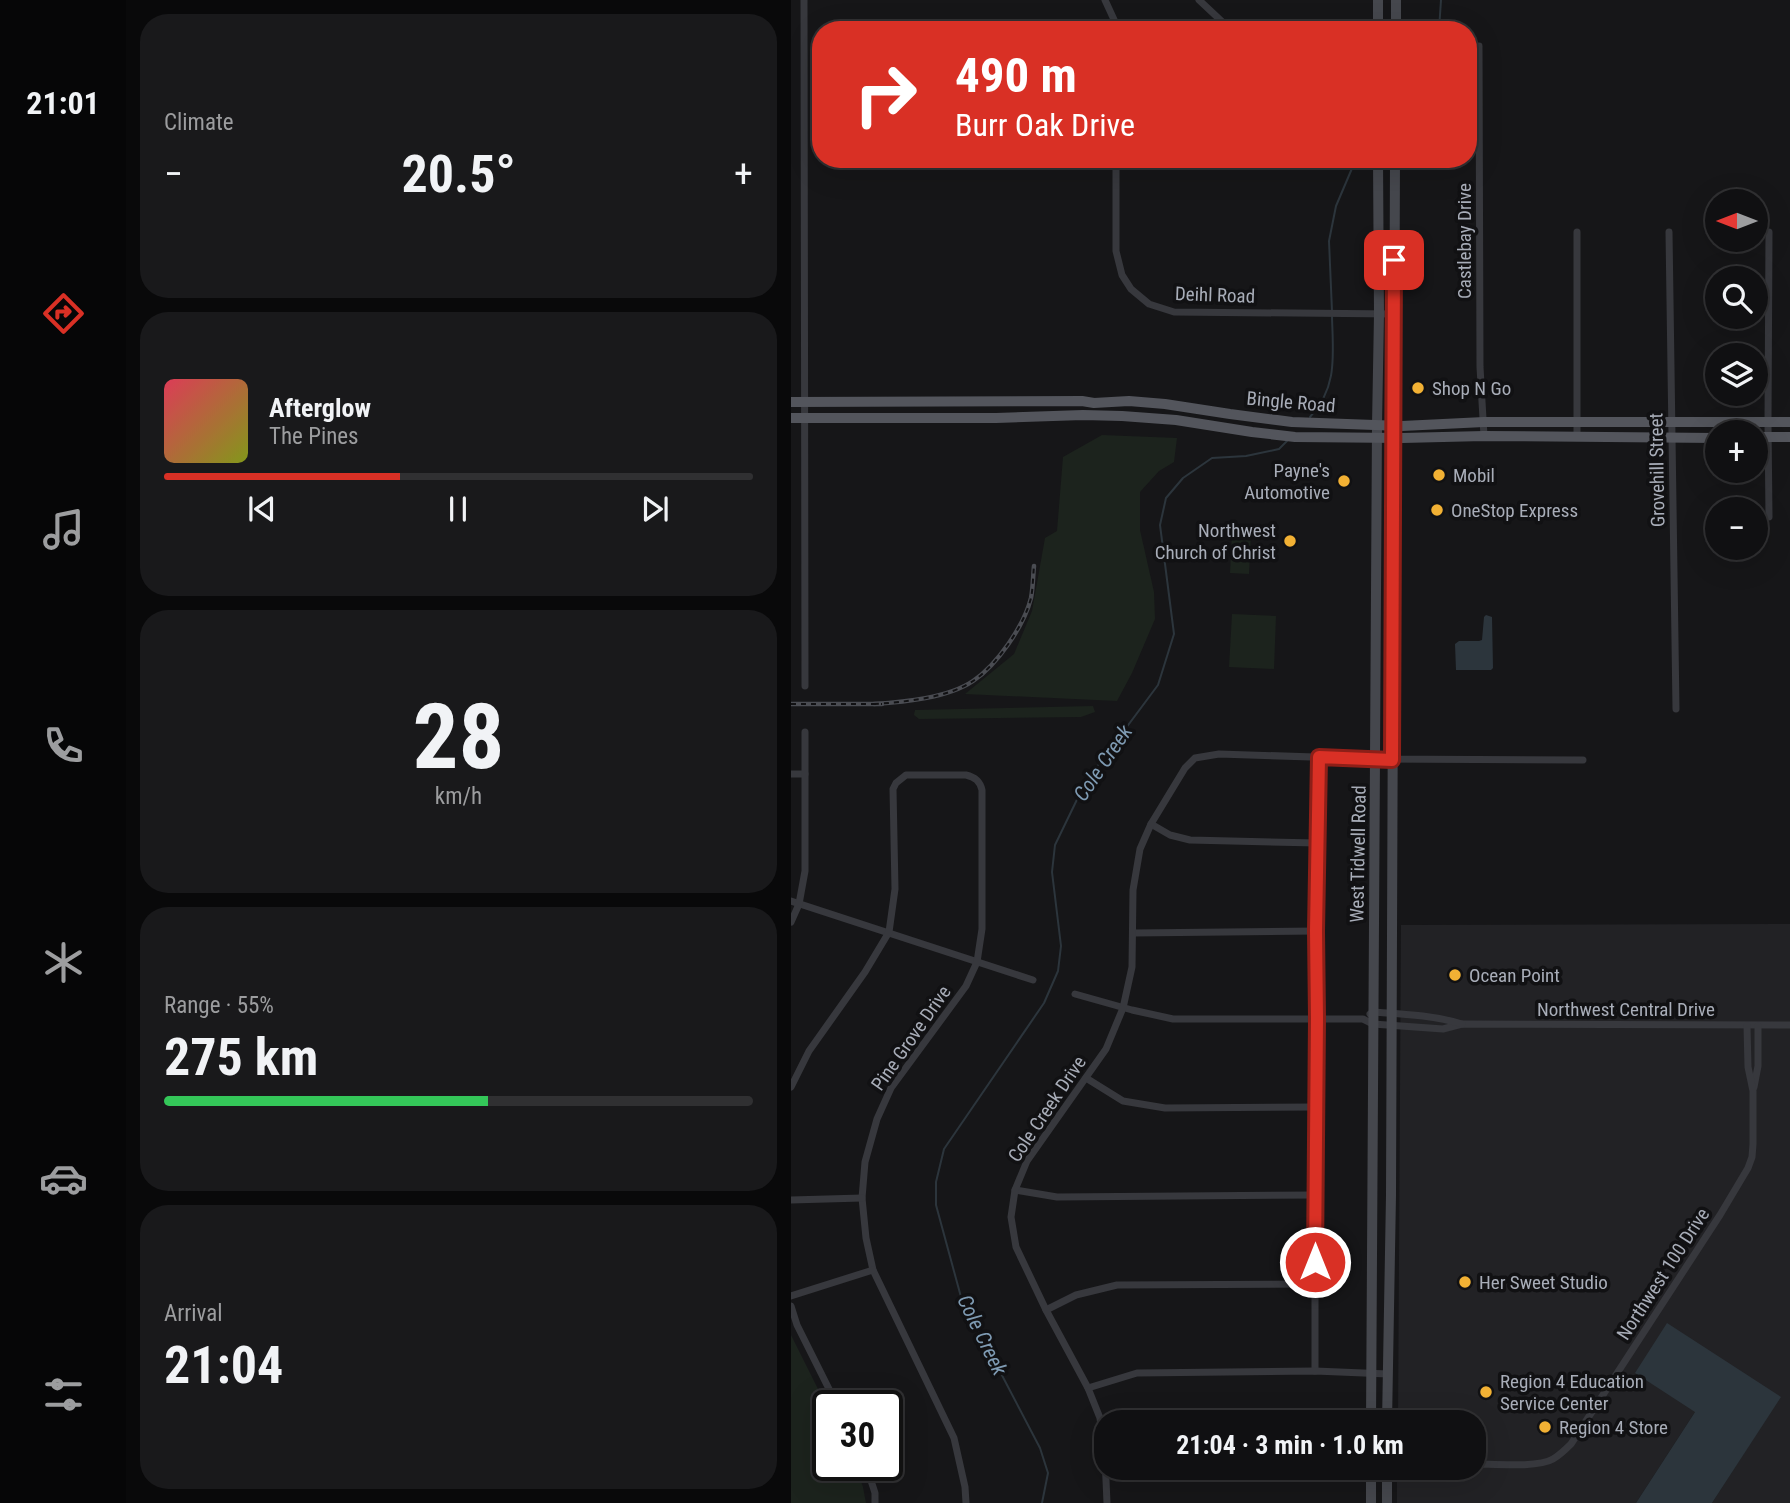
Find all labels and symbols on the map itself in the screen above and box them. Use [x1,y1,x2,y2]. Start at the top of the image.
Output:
street label: Castlebay Drive [1453,183,1476,299]
north arrow [1705,189,1767,252]
pin [1364,230,1424,290]
street label: Deihl Road [1175,282,1255,308]
place label: Shop N Go [1432,377,1511,400]
marker: Shop N Go [1410,380,1426,396]
street label: Bingle Road [1246,387,1336,417]
street label: Grovehill Street [1645,413,1669,527]
place label: Payne's Automotive [1244,459,1330,504]
place label: Mobil [1453,464,1495,487]
marker: Mobil [1431,467,1447,483]
marker: Payne's Automotive [1336,473,1352,489]
place label: OneStop Express [1451,499,1578,522]
marker: OneStop Express [1429,502,1445,518]
place label: Northwest Church of Christ [1155,519,1276,564]
marker: Northwest Church of Christ [1282,533,1298,549]
water label: Cole Creek [1069,720,1138,806]
street label: West Tidwell Road [1345,785,1371,923]
place label: Ocean Point [1469,964,1560,987]
marker: Ocean Point [1447,967,1463,983]
street label: Pine Grove Drive [866,981,956,1095]
street label: Northwest Central Drive [1537,998,1715,1021]
street label: Cole Creek Drive [1003,1052,1091,1166]
street label: Northwest 100 Drive [1612,1204,1714,1344]
position arrow [1278,1225,1352,1299]
place label: Her Sweet Studio [1479,1271,1608,1294]
marker: Her Sweet Studio [1457,1274,1473,1290]
water label: Cole Creek [952,1291,1012,1380]
place label: Region 4 Education Service Center [1500,1370,1644,1415]
marker: Region 4 Education Service Center [1478,1384,1494,1400]
speed limit sign: 30 [812,1390,903,1481]
place label: Region 4 Store [1559,1416,1668,1439]
marker: Region 4 Store [1537,1419,1553,1435]

